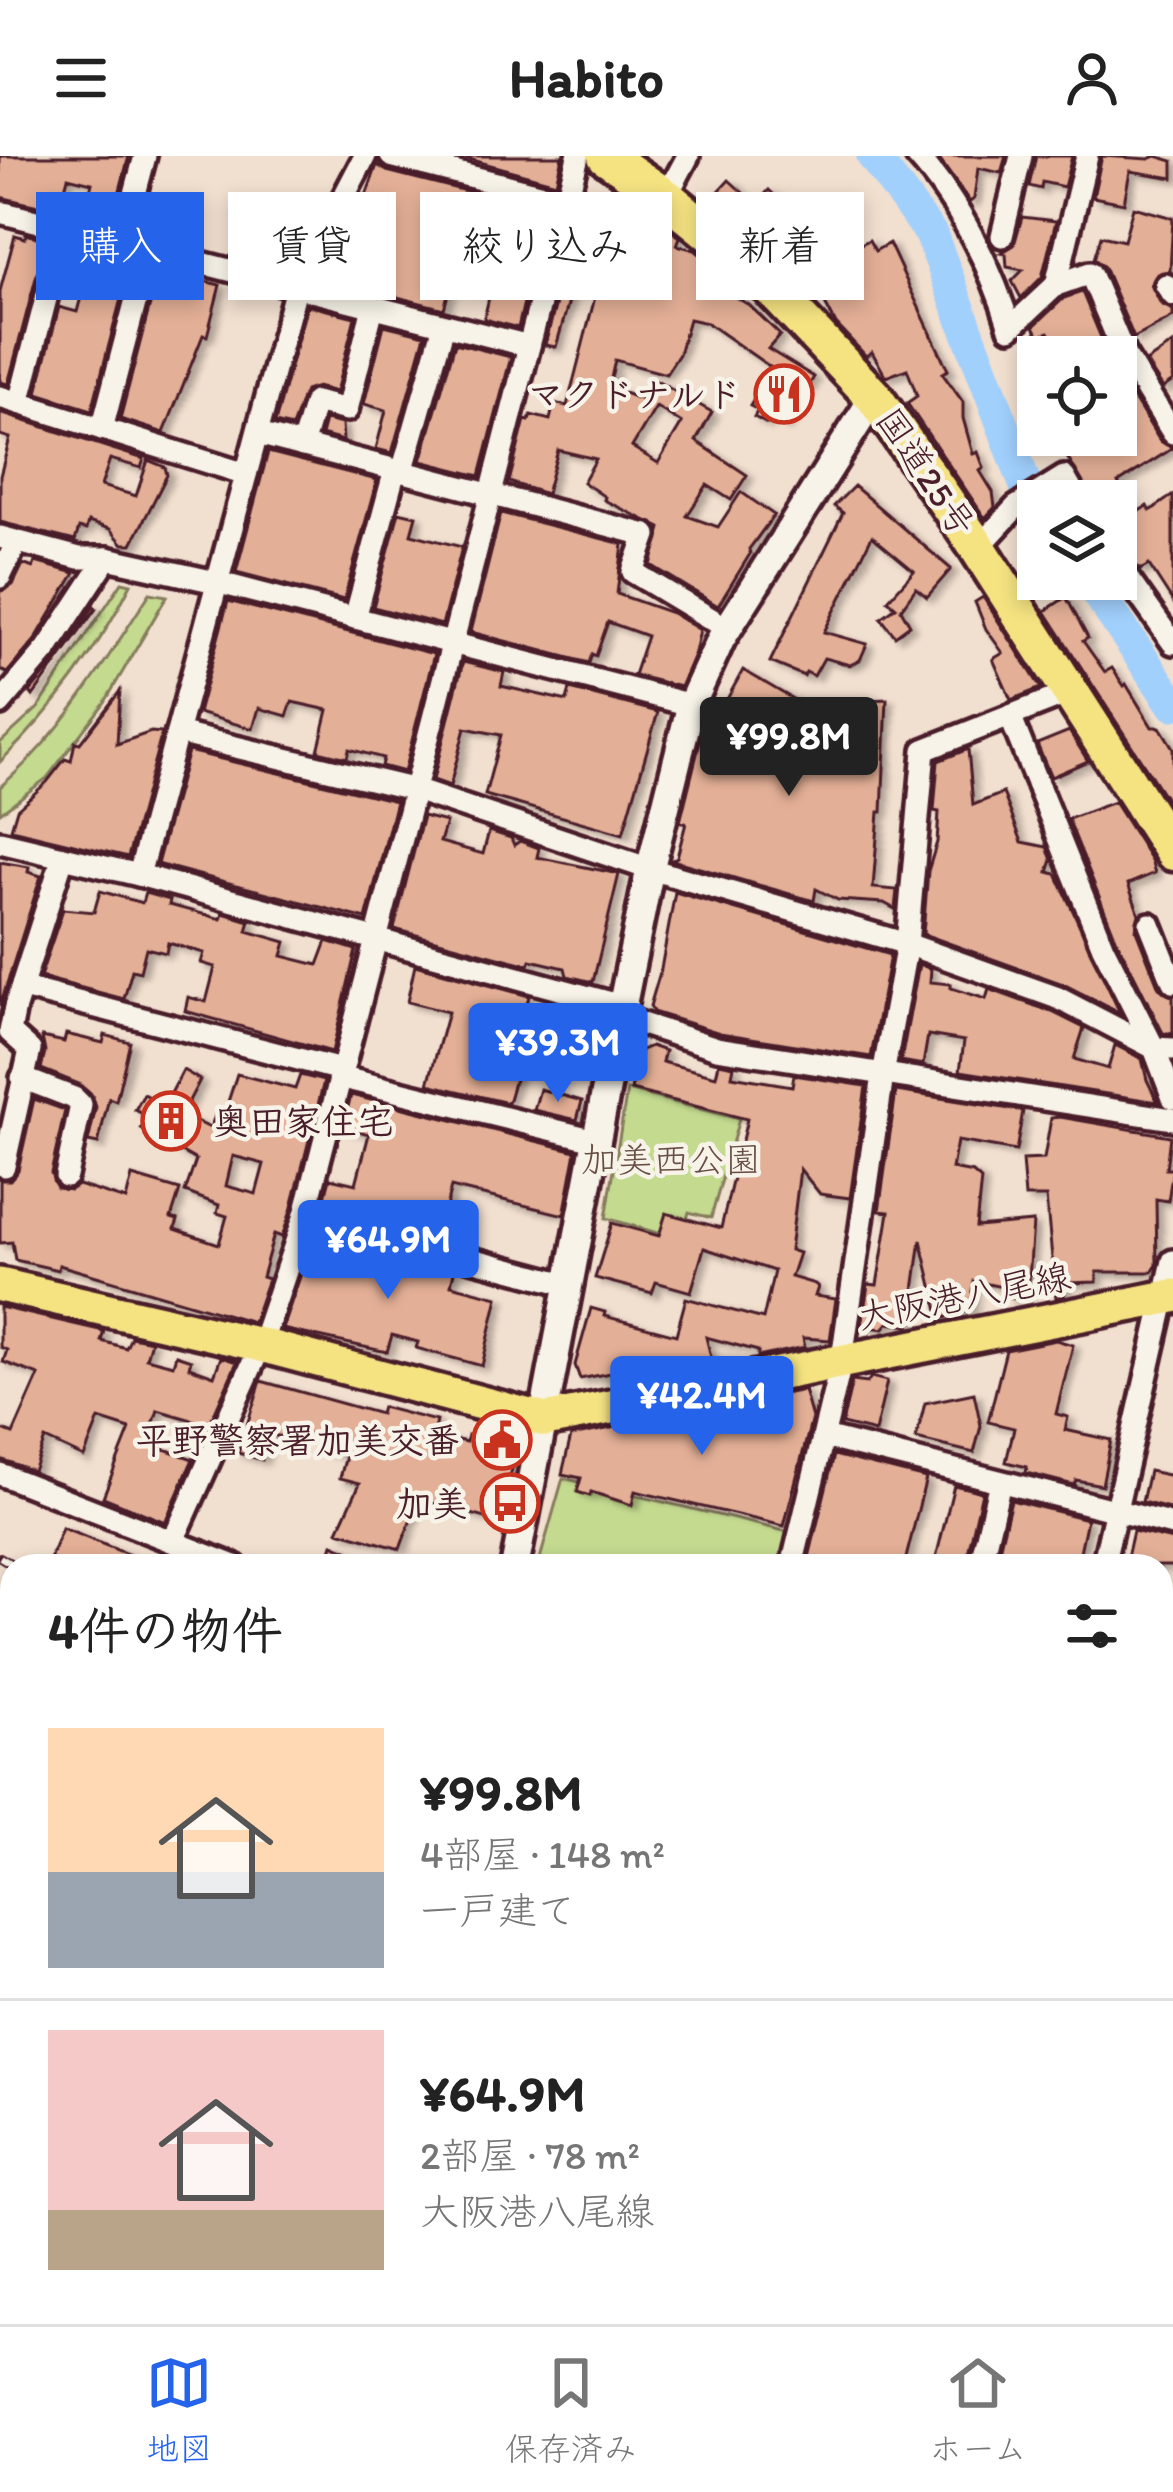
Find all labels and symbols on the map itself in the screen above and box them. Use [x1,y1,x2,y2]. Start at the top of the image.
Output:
restaurant icon: マクドナルド [753,363,815,425]
place label: マクドナルド [527,373,742,416]
street label: 国道25号 [867,400,985,544]
pin: ¥99.8M [691,697,887,799]
pin: ¥39.3M [460,1003,656,1105]
building icon: 奥田家住宅 [140,1090,202,1152]
place label: 奥田家住宅 [213,1100,393,1143]
park label: 加美西公園 [581,1138,761,1181]
pin: ¥64.9M [290,1200,486,1302]
street label: 大阪港八尾線 [854,1254,1074,1338]
pin: ¥42.4M [604,1356,800,1458]
public building icon: 平野警察署加美交番 [471,1409,533,1471]
place label: 平野警察署加美交番 [136,1419,460,1462]
bus stop icon: 加美 [479,1472,541,1534]
place label: 加美 [396,1482,468,1525]

